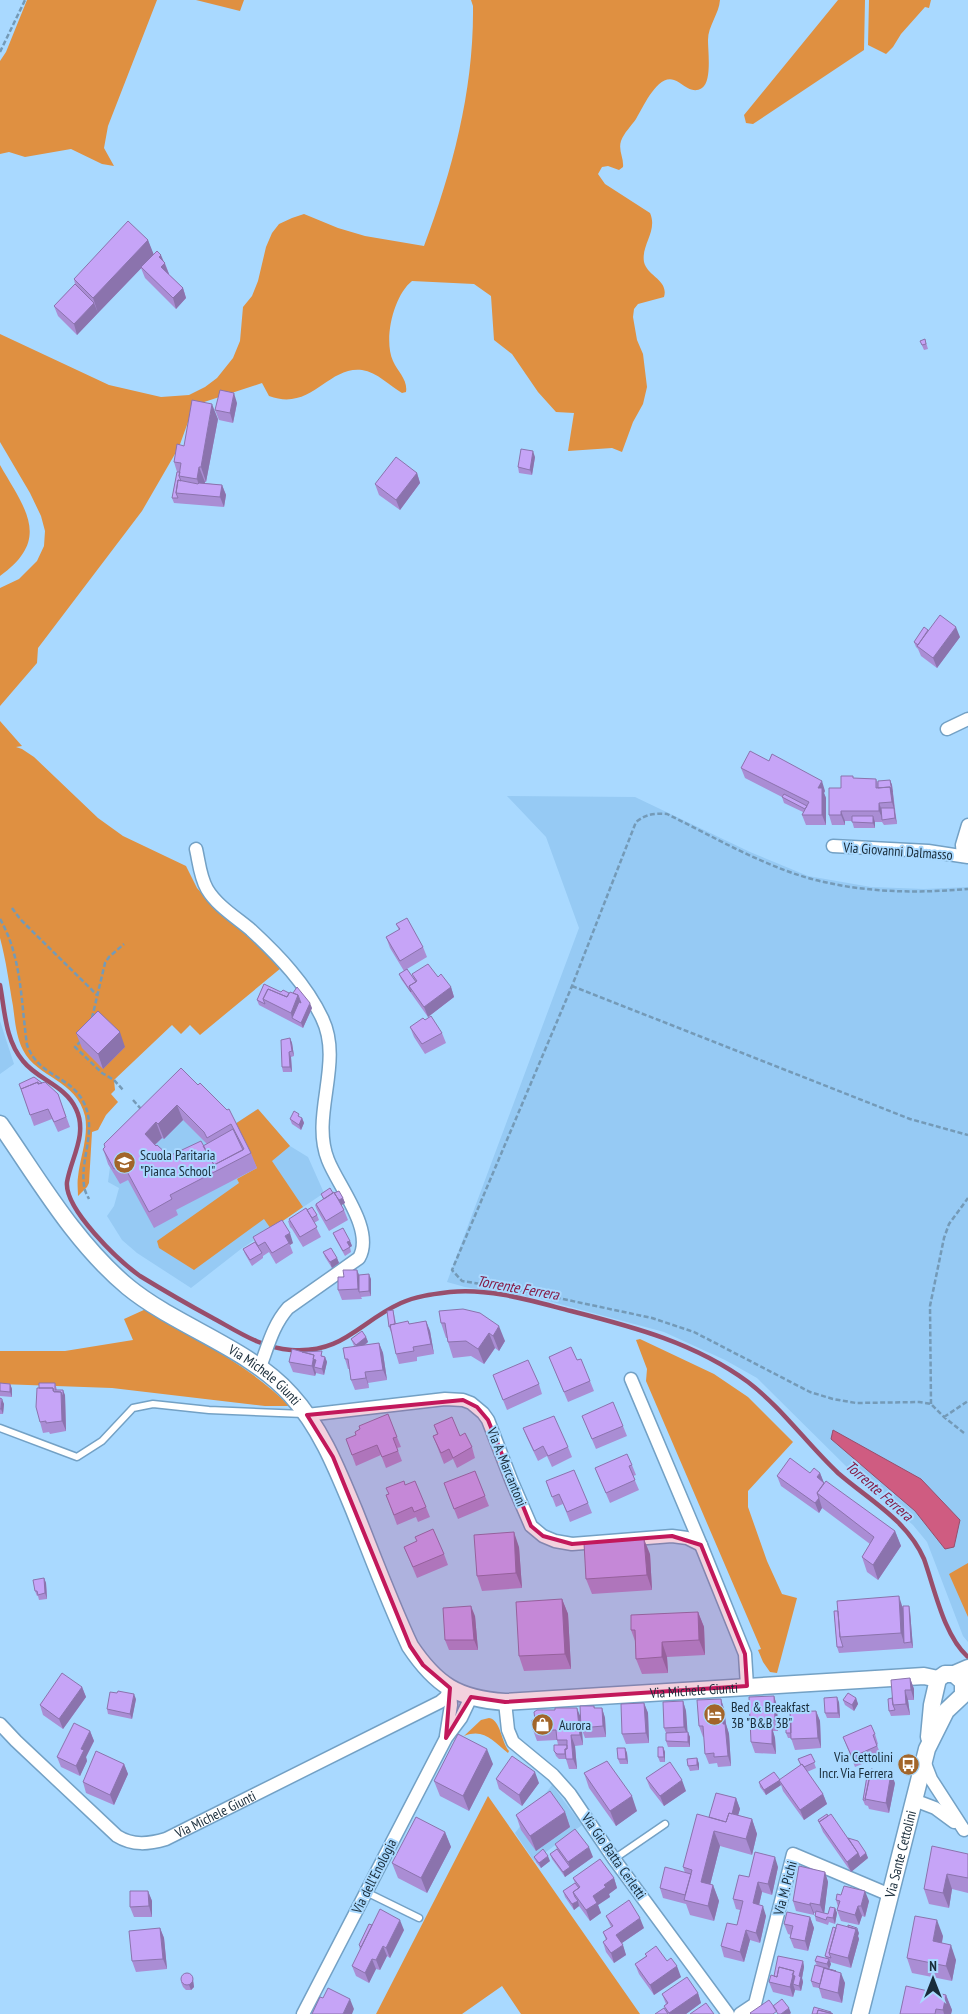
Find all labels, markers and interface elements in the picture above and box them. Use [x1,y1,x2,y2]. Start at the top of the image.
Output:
street label: Via Giovanni Dalmasso [842,838,953,864]
place label: Scuola Paritaria "Pianca School" [140,1146,215,1180]
school or university icon: Scuola Paritaria "Pianca School" [112,1151,136,1175]
water label: Torrente Ferrera [476,1271,562,1304]
street label: Via Michele Giunti [224,1340,305,1409]
street label: Via A. Marcantoni [483,1424,531,1509]
water label: Torrente Ferrera [842,1456,918,1526]
street label: Via Michele Giunti [648,1679,738,1702]
place label: Bed & Breakfast 3B "B&B 3B" [731,1698,810,1732]
hotel icon: Bed & Breakfast 3B "B&B 3B" [703,1703,727,1727]
shop icon: Aurora [531,1713,555,1737]
place label: Aurora [559,1716,591,1734]
place label: Via Cettolini Incr. Via Ferrera [819,1748,893,1782]
bus stop icon: Via Cettolini Incr. Via Ferrera [897,1753,921,1777]
street label: Via Michele Giunti [171,1787,259,1842]
street label: Via Sante Cettolini [881,1808,920,1901]
street label: Via Gio Batta Cerletti [577,1809,650,1902]
street label: Via dell'Enologia [347,1836,400,1917]
street label: Via M. Pichi [769,1859,801,1918]
north arrow [908,1954,958,2004]
text: N [929,1957,937,1975]

